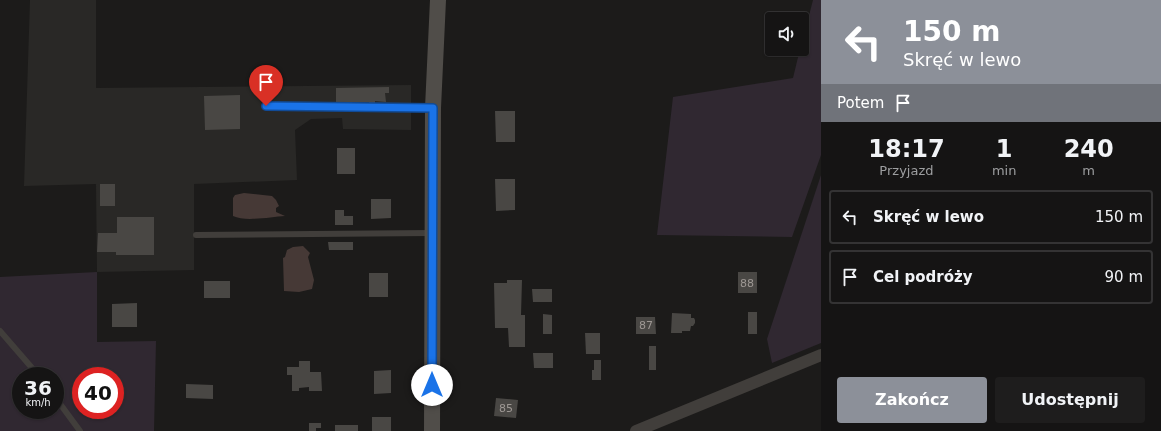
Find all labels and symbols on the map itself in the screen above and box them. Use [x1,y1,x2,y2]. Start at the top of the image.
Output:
pin [249,65,283,106]
house number: 88 [740,277,754,290]
house number: 87 [639,319,653,332]
position arrow [411,364,453,406]
speed limit sign: 40 [72,367,124,419]
house number: 85 [499,402,513,415]

